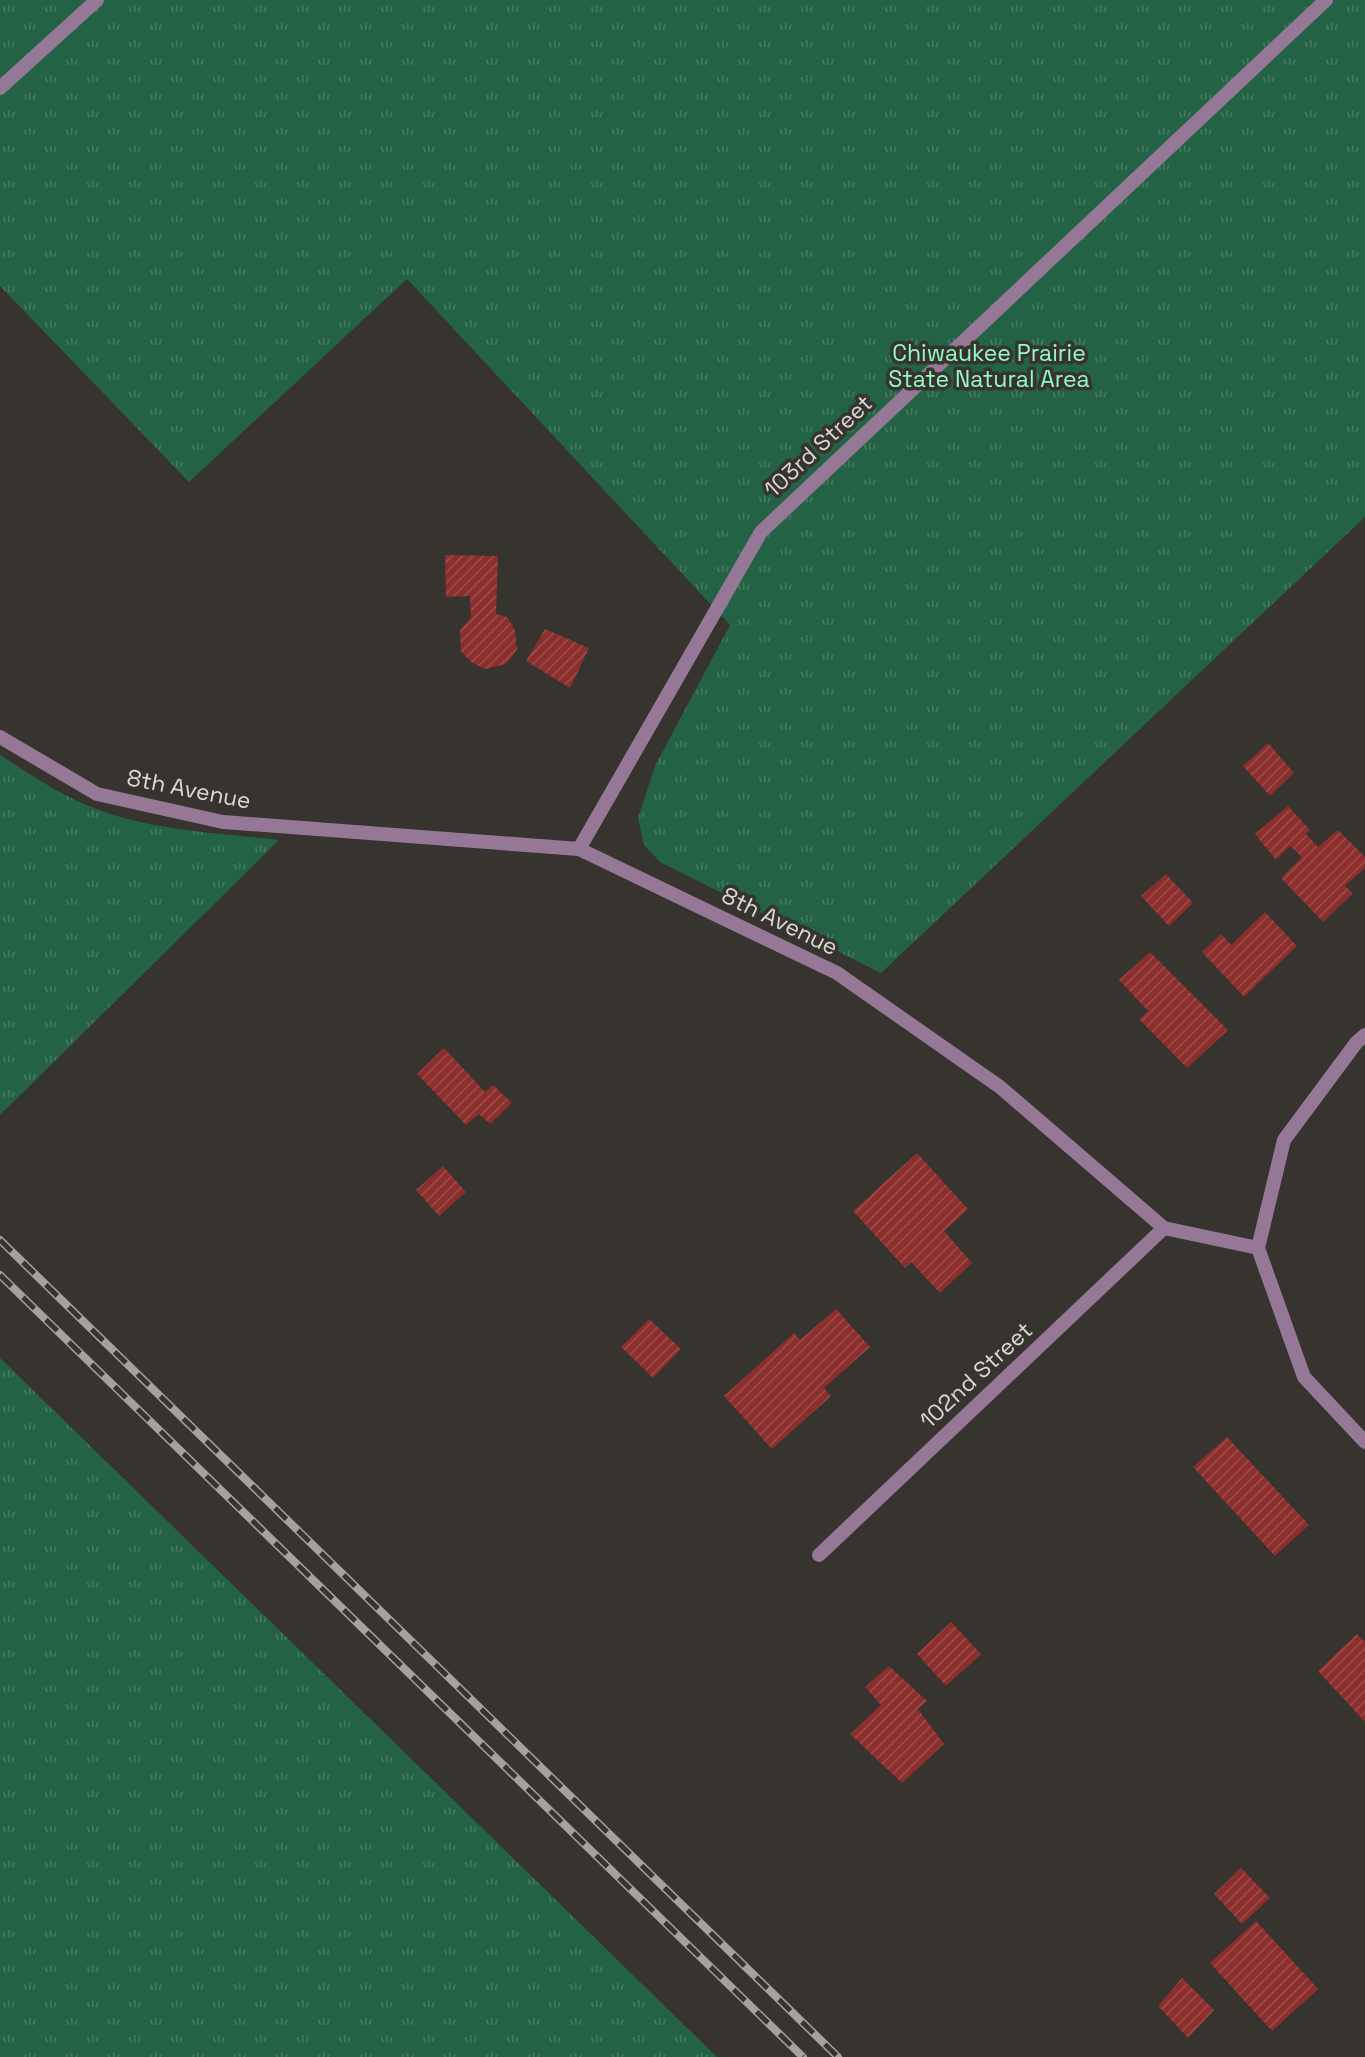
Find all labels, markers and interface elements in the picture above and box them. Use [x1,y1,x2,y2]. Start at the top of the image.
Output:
park label: Chiwaukee Prairie State Natural Area [888,338,1090,394]
street label: 103rd Street [757,388,879,504]
street label: 8th Avenue [124,762,254,816]
street label: 8th Avenue [717,880,843,962]
street label: 102nd Street [913,1315,1039,1435]

